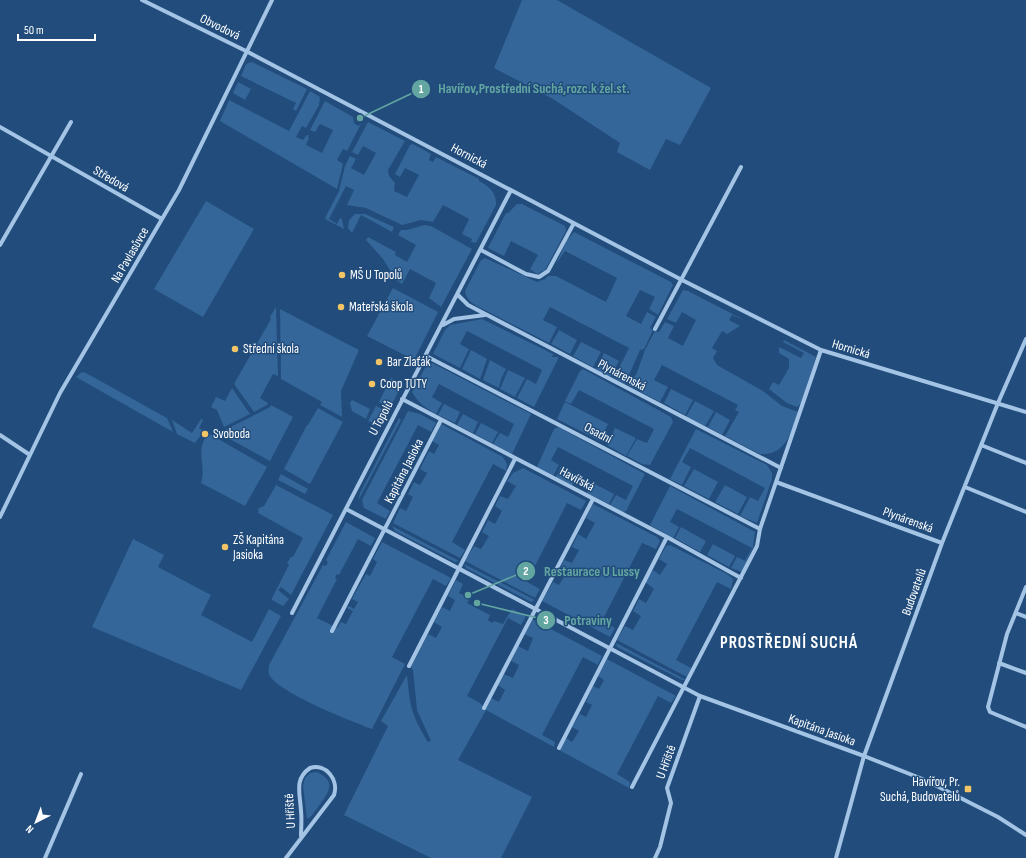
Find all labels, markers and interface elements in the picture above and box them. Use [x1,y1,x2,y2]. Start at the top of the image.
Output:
street label: Obvodová [197,10,243,44]
scale bar [18,16,95,42]
text: 50 m [24,23,44,38]
callout: Havířov,Prostřední Suchá,rozc.k žel.st. [411,76,638,102]
text: Havířov,Prostřední Suchá,rozc.k žel.st. [438,80,630,97]
text: 1 [419,82,424,97]
street label: Hornická [448,140,490,172]
street label: Středová [90,162,132,196]
street label: Na Pavlasůvce [108,224,152,286]
place label: MŠ U Topolů [350,266,402,283]
marker: MŠ U Topolů [337,270,347,280]
place label: Mateřská škola [349,299,413,315]
marker: Mateřská škola [336,302,346,312]
street label: Hornická [830,336,872,362]
place label: Střední škola [243,341,299,357]
marker: Střední škola [230,344,240,354]
place label: Bar Zlaťák [387,354,430,370]
street label: Plynárenská [595,356,649,394]
marker: Bar Zlaťák [374,357,384,367]
place label: Coop TUTY [380,376,427,392]
marker: Coop TUTY [367,379,377,389]
street label: U Topolů [365,398,397,438]
street label: Osadní [581,419,615,447]
place label: Svoboda [213,426,250,442]
marker: Svoboda [200,429,210,439]
street label: Kapitána Jasioka [381,436,427,506]
street label: Havířská [557,463,597,495]
street label: Plynárenská [881,504,935,536]
place label: ZŠ Kapitána Jasioka [232,531,284,563]
marker: ZŠ Kapitána Jasioka [220,542,230,552]
callout: Restaurace U Lussy [516,558,648,584]
text: Restaurace U Lussy [544,563,640,580]
text: 2 [523,564,529,579]
street label: Budovatelů [898,566,930,618]
callout: Potraviny [536,607,619,633]
text: Potraviny [564,612,612,629]
text: 3 [543,613,549,628]
district label: PROSTŘEDNÍ SUCHÁ [720,632,858,653]
street label: Kapitána Jasioka [786,710,858,750]
street label: U Hřiště [652,743,680,781]
place label: Havířov, Pr. Suchá, Budovatelů [880,774,960,805]
marker: Havířov, Pr. Suchá, Budovatelů [963,784,973,794]
street label: U Hřiště [281,793,299,829]
north arrow [16,802,56,842]
text: N [23,822,36,836]

